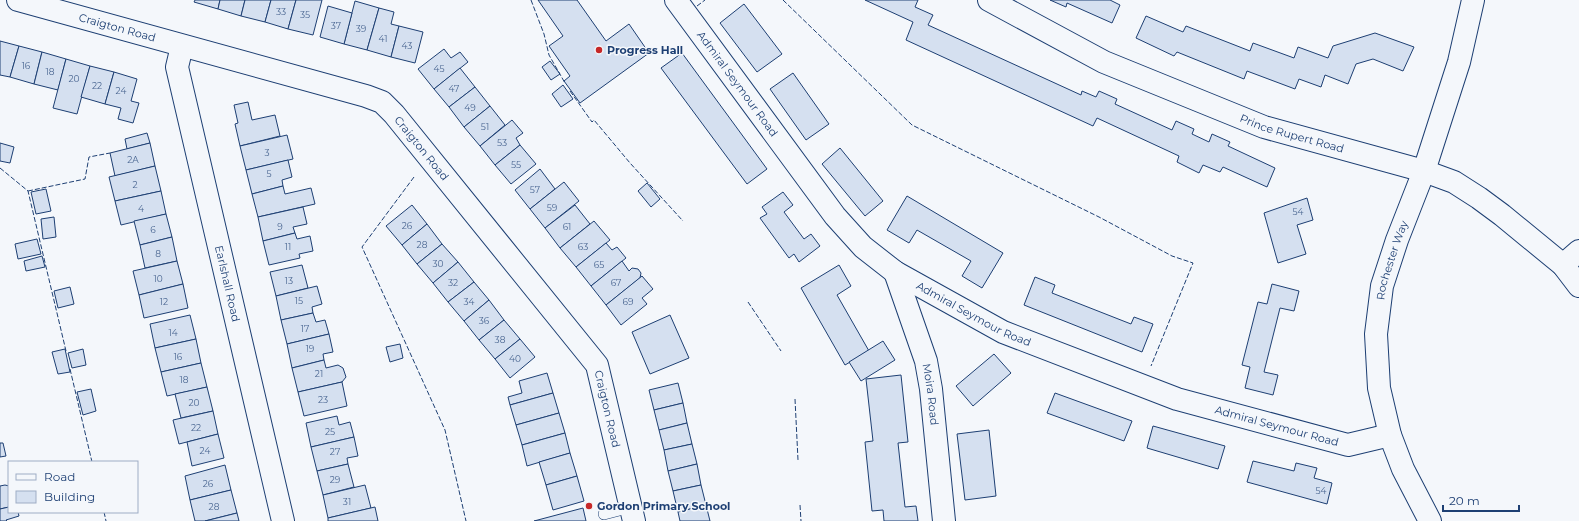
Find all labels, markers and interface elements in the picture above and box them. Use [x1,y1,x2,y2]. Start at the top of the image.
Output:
house number: 33 [276,6,286,17]
house number: 35 [300,9,310,20]
street label: Craigton Road [77,10,157,45]
house number: 37 [331,20,341,31]
house number: 39 [356,23,367,34]
street label: Admiral Seymour Road [694,28,781,139]
house number: 41 [379,33,387,44]
house number: 43 [402,40,412,51]
place label: Progress Hall [607,43,683,57]
marker: Progress Hall [594,45,604,55]
house number: 16 [22,60,31,71]
house number: 45 [433,63,445,74]
house number: 18 [46,66,55,77]
house number: 20 [68,73,80,84]
house number: 22 [92,80,102,91]
house number: 47 [449,83,459,94]
house number: 24 [116,85,126,96]
house number: 49 [464,102,476,113]
street label: Prince Rupert Road [1238,111,1346,156]
street label: Craigton Road [391,113,452,183]
house number: 51 [481,121,489,132]
house number: 53 [497,137,507,148]
house number: 3 [264,147,270,158]
house number: 2A [127,154,139,165]
house number: 55 [511,159,521,170]
house number: 5 [266,168,272,179]
house number: 2 [132,179,138,190]
house number: 57 [530,184,540,195]
house number: 59 [547,202,558,213]
house number: 4 [138,203,144,214]
house number: 54 [1292,206,1304,217]
street label: Rochester Way [1373,219,1411,301]
house number: 26 [402,220,413,231]
house number: 9 [277,221,283,232]
house number: 61 [563,221,571,232]
house number: 6 [150,224,156,235]
house number: 28 [417,239,428,250]
house number: 11 [285,241,291,252]
house number: 63 [578,241,588,252]
street label: Earlshall Road [212,244,243,323]
house number: 8 [155,248,161,259]
house number: 30 [432,258,444,269]
house number: 65 [594,259,604,270]
house number: 10 [153,273,163,284]
house number: 13 [285,275,293,286]
house number: 32 [448,277,458,288]
house number: 67 [611,277,621,288]
street label: Admiral Seymour Road [914,278,1033,349]
house number: 15 [295,295,303,306]
house number: 12 [160,296,168,307]
house number: 34 [463,296,475,307]
house number: 69 [623,296,634,307]
house number: 36 [479,315,490,326]
house number: 17 [301,323,309,334]
house number: 14 [168,327,178,338]
house number: 38 [495,334,506,345]
house number: 19 [306,343,315,354]
house number: 16 [174,351,183,362]
house number: 40 [509,353,521,364]
street label: Moira Road [920,362,942,426]
house number: 21 [315,368,323,379]
street label: Craigton Road [591,369,623,449]
house number: 18 [180,374,189,385]
house number: 23 [318,394,328,405]
house number: 20 [188,397,200,408]
street label: Admiral Seymour Road [1213,403,1340,449]
house number: 22 [191,422,201,433]
house number: 25 [325,426,335,437]
house number: 24 [200,445,210,456]
house number: 27 [330,446,340,457]
legend [8,461,138,513]
text: Road [44,469,75,484]
house number: 29 [330,474,341,485]
house number: 26 [203,478,214,489]
house number: 54 [1315,485,1327,496]
scale bar [1443,487,1519,513]
text: Building [44,489,95,504]
text: 20 m [1449,493,1480,508]
house number: 31 [343,496,351,507]
place label: Gordon Primary School [597,499,730,513]
house number: 28 [209,501,220,512]
marker: Gordon Primary School [584,501,594,511]

